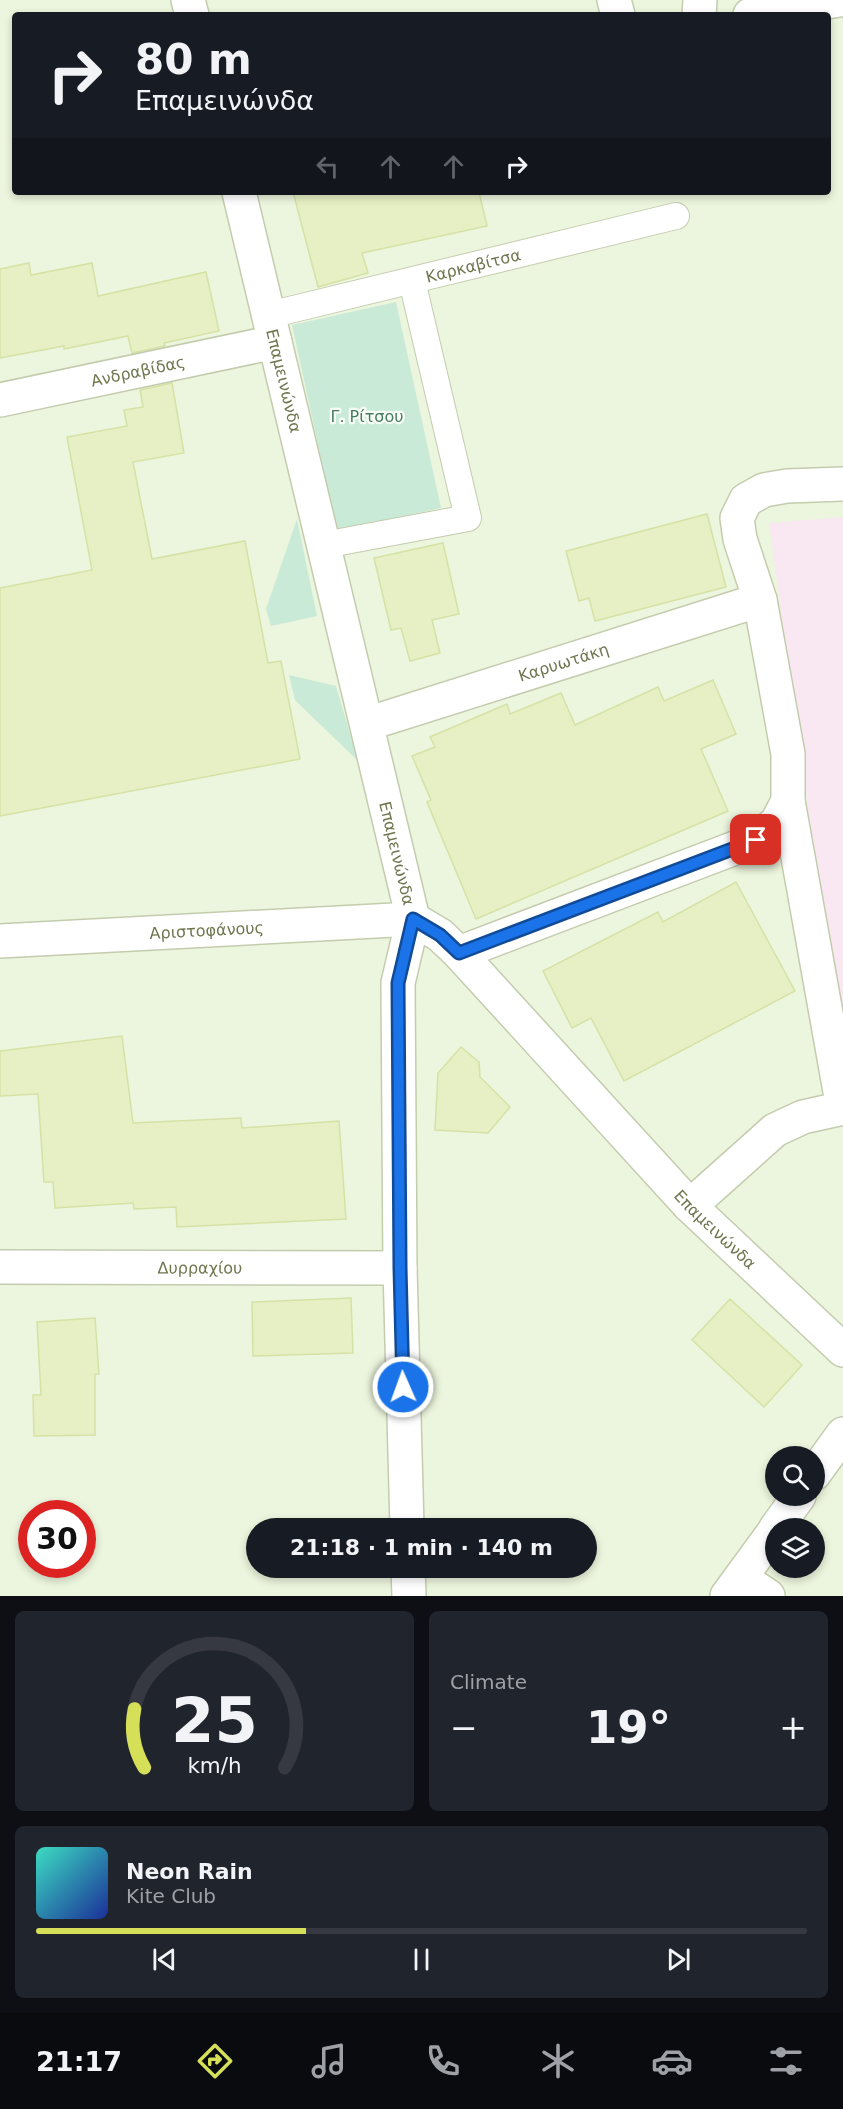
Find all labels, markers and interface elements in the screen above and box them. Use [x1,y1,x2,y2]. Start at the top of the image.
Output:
text: 80 m [135,35,252,84]
icon: right [36,36,114,114]
text: Επαμεινώνδα [135,85,314,116]
icon: left [311,150,344,183]
icon: ahead [374,150,407,183]
icon: ahead [437,150,470,183]
icon: right [500,150,533,183]
street label: Καρκαβίτσα [424,245,522,286]
street label: Επαμεινώνδα [263,327,306,435]
street label: Ανδραβίδας [89,352,187,390]
park label: Γ. Ρίτσου [331,407,403,426]
street label: Καρυωτάκη [516,639,611,685]
street label: Επαμεινώνδα [376,799,419,907]
pin [730,814,781,865]
icon: arrive [739,823,772,856]
street label: Αριστοφάνους [149,917,264,943]
street label: Επαμεινώνδα [670,1186,760,1273]
street label: Δυρραχίου [158,1258,242,1277]
position arrow [371,1355,435,1419]
map controls [765,1446,825,1578]
button: search [765,1446,825,1506]
speed limit sign: 30 [18,1500,96,1578]
button: layers [765,1518,825,1578]
text: 21:18 · 1 min · 140 m [290,1535,553,1560]
text: Climate [450,1670,527,1694]
text: 25 [171,1684,258,1757]
text: 19° [586,1701,671,1754]
text: − [450,1708,478,1747]
text: + [779,1708,807,1747]
text: km/h [187,1753,242,1778]
text: Neon Rain [126,1859,253,1884]
text: Kite Club [126,1884,216,1908]
icon: previous [148,1943,181,1976]
icon: pause [405,1943,438,1976]
icon: next [662,1943,695,1976]
icon: directions [194,2040,236,2082]
icon: music [308,2040,350,2082]
icon: phone [422,2040,464,2082]
icon: climate [537,2040,579,2082]
icon: car [651,2040,693,2082]
icon: filters [765,2040,807,2082]
text: 21:17 [36,2046,122,2077]

